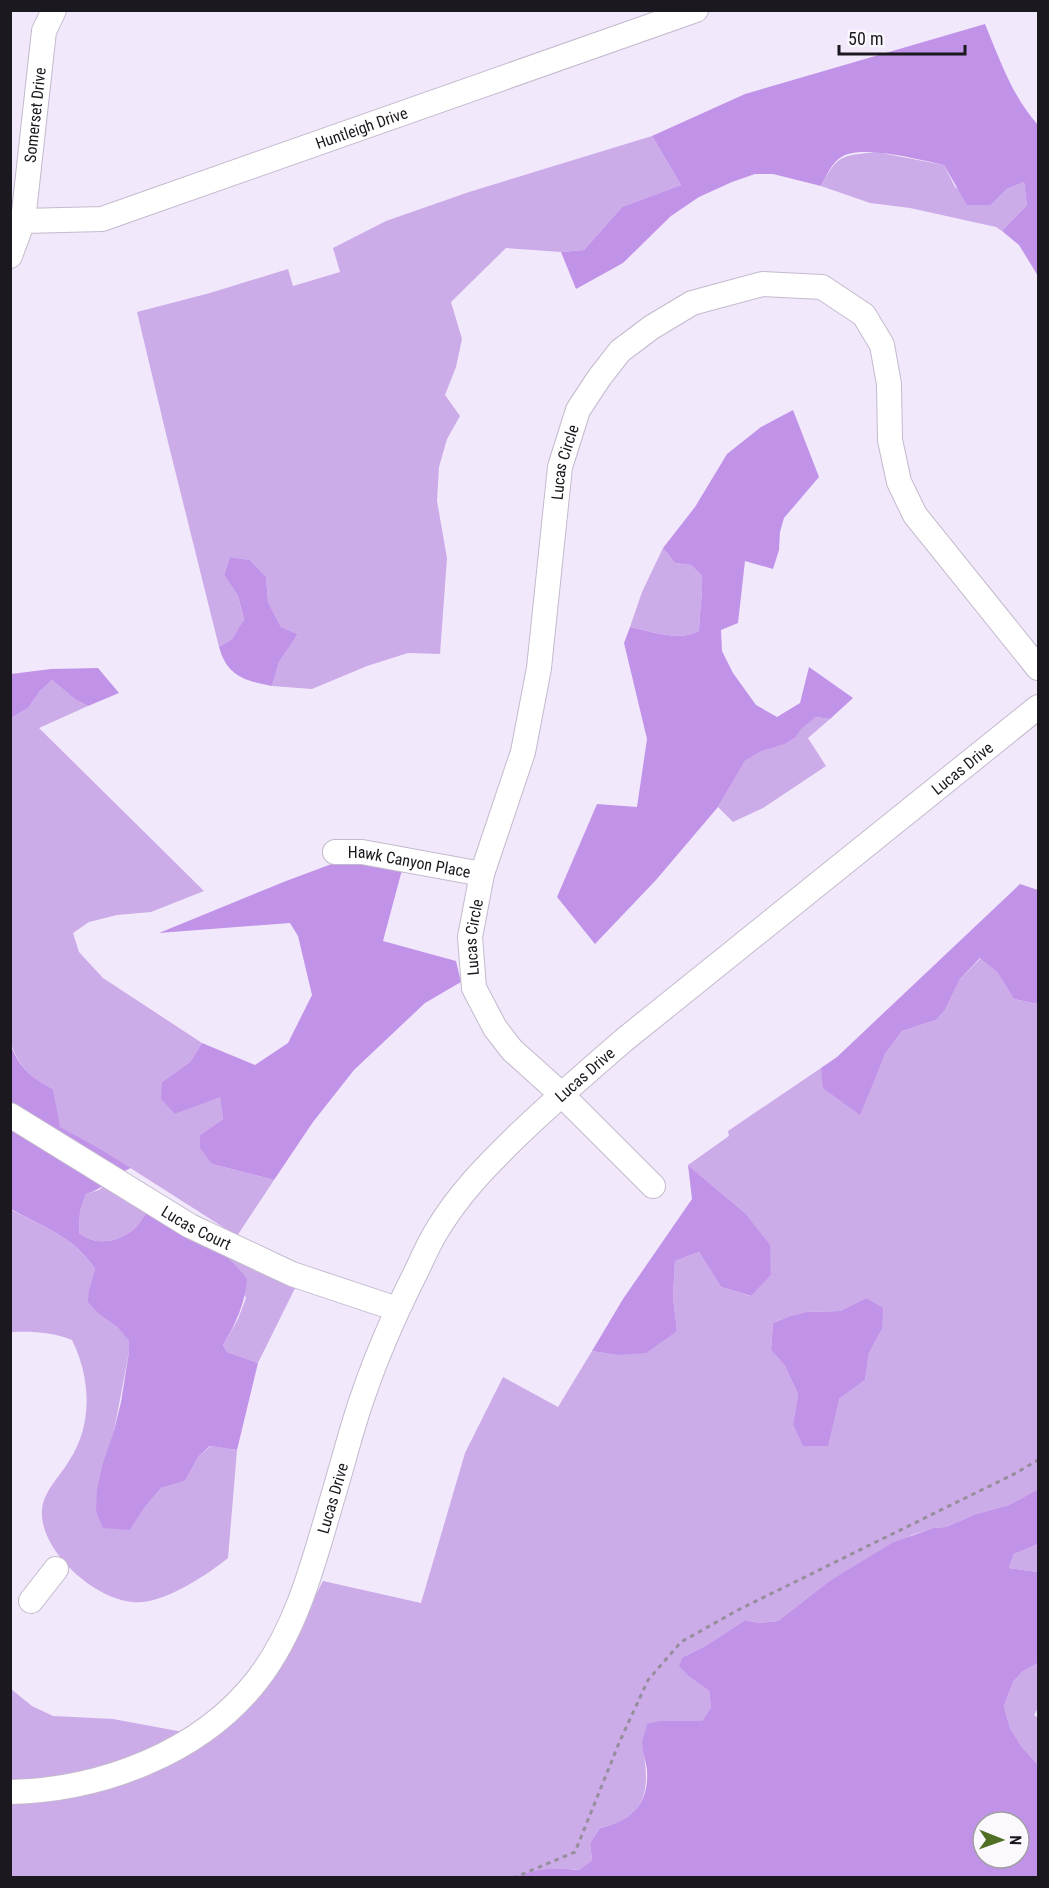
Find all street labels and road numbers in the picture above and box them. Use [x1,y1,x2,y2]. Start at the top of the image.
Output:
street label: Somerset Drive [21,66,50,164]
street label: Huntleigh Drive [313,103,410,153]
street label: Lucas Circle [548,422,583,501]
street label: Lucas Drive [928,738,997,799]
street label: Hawk Canyon Place [348,843,472,882]
street label: Lucas Circle [461,898,487,976]
street label: Lucas Drive [551,1044,619,1106]
street label: Lucas Court [158,1202,234,1254]
street label: Lucas Drive [314,1461,352,1536]

